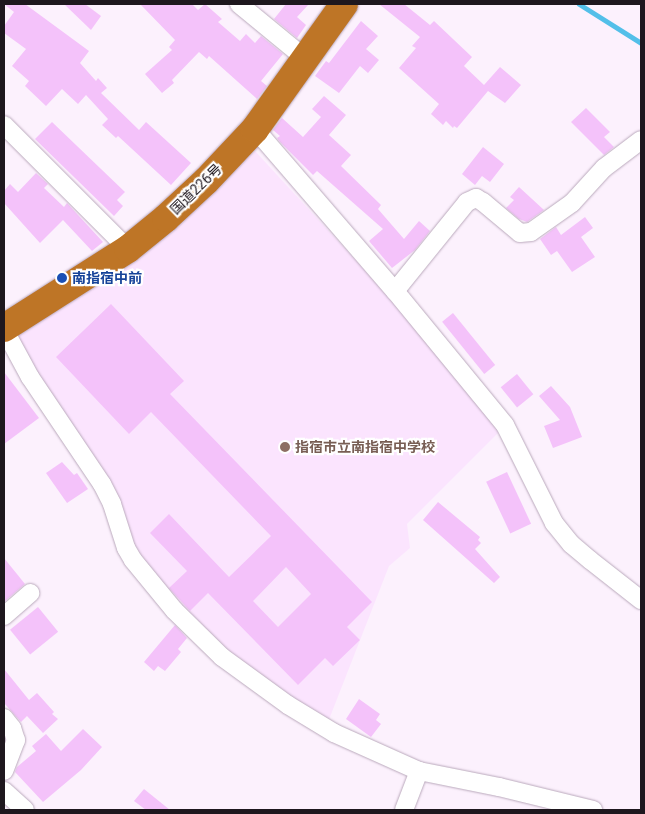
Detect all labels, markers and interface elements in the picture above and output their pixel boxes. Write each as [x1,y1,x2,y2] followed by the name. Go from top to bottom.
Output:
[167,160,225,218] street label: 国道226号
[72,270,142,286] place label: 南指宿中前
[56,272,68,284] marker: 南指宿中前
[295,439,435,455] place label: 指宿市立南指宿中学校
[279,441,291,453] marker: 指宿市立南指宿中学校

